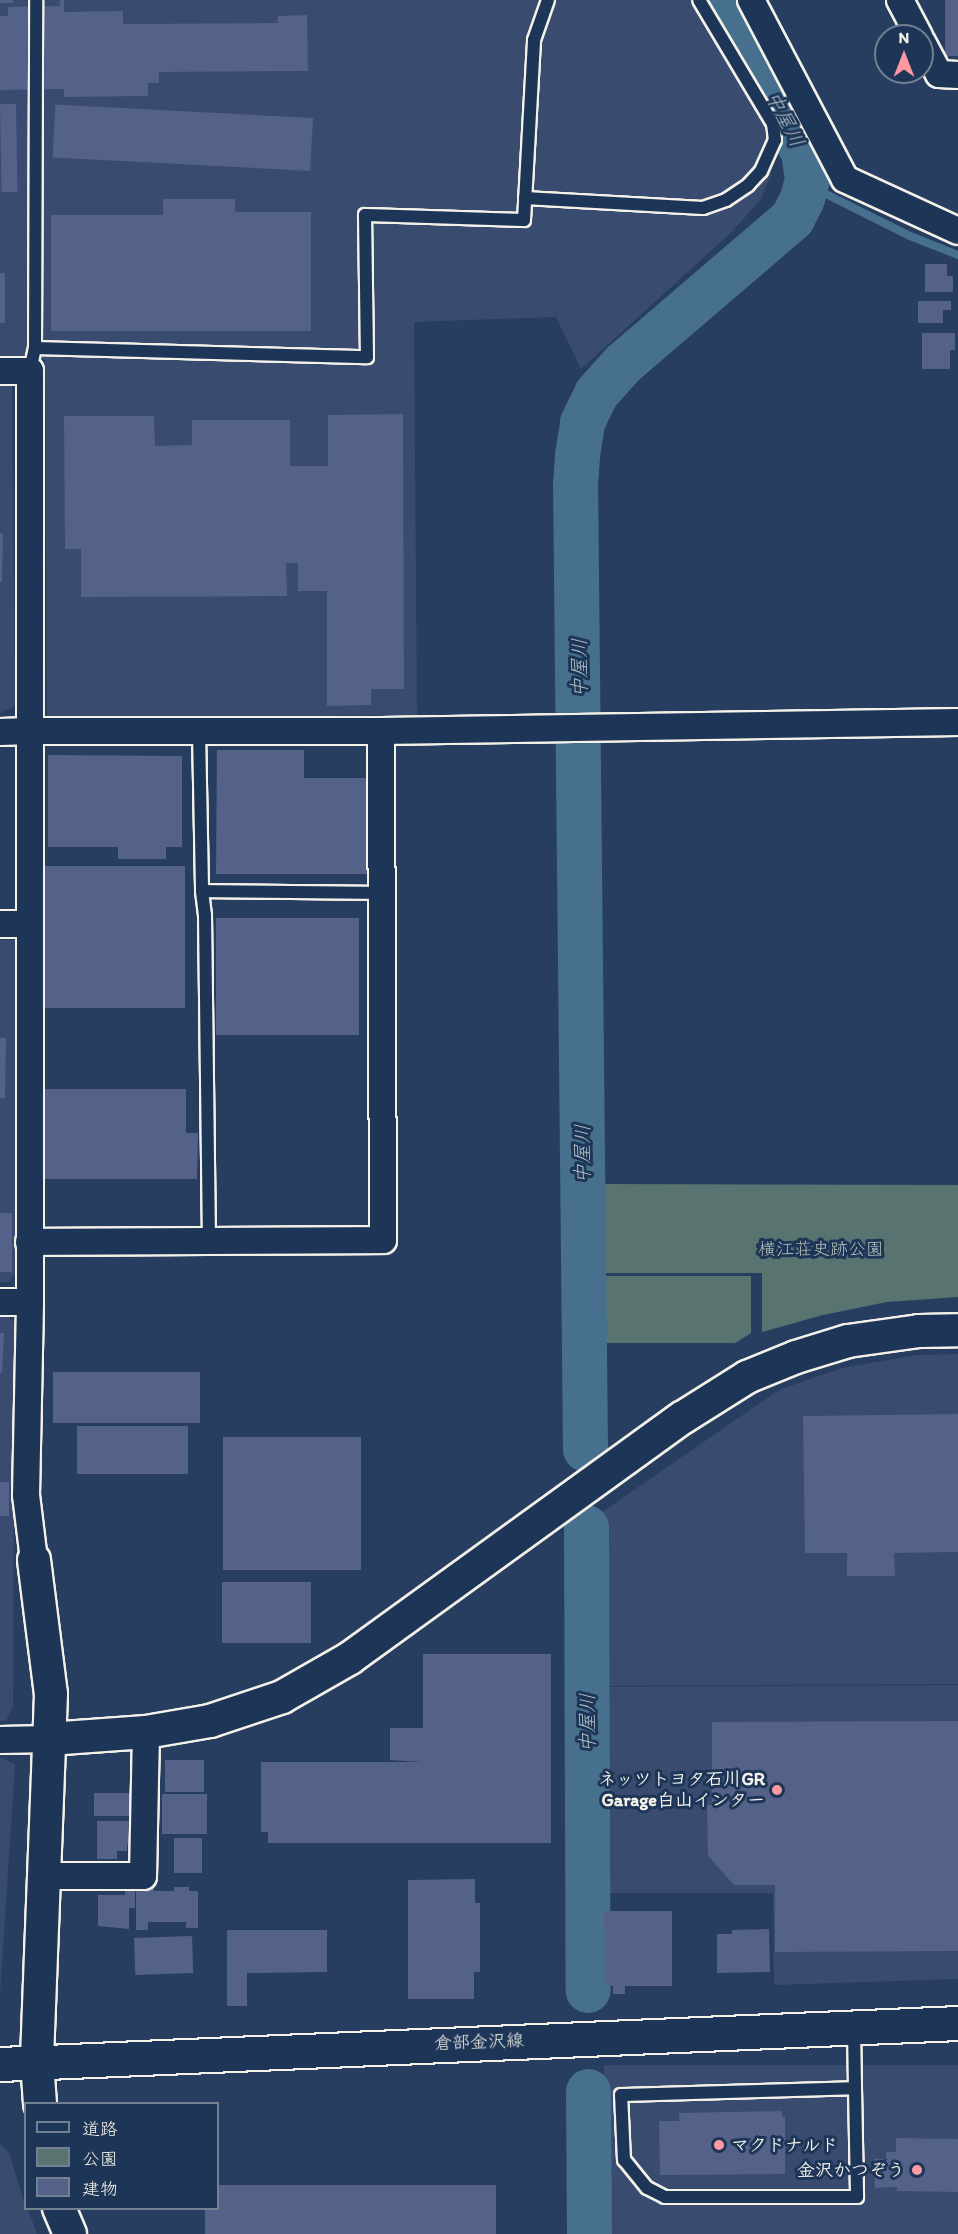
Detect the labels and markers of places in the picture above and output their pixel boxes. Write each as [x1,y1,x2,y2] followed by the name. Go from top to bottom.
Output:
[597,1769,765,1812] place label: ネッツトヨタ石川GR Garage白山インター
[770,1783,784,1797] marker: ネッツトヨタ石川GR Garage白山インター
[731,2134,839,2156] place label: マクドナルド
[712,2138,726,2152] marker: マクドナルド
[797,2159,905,2181] place label: 金沢かつぞう
[910,2163,924,2177] marker: 金沢かつぞう

